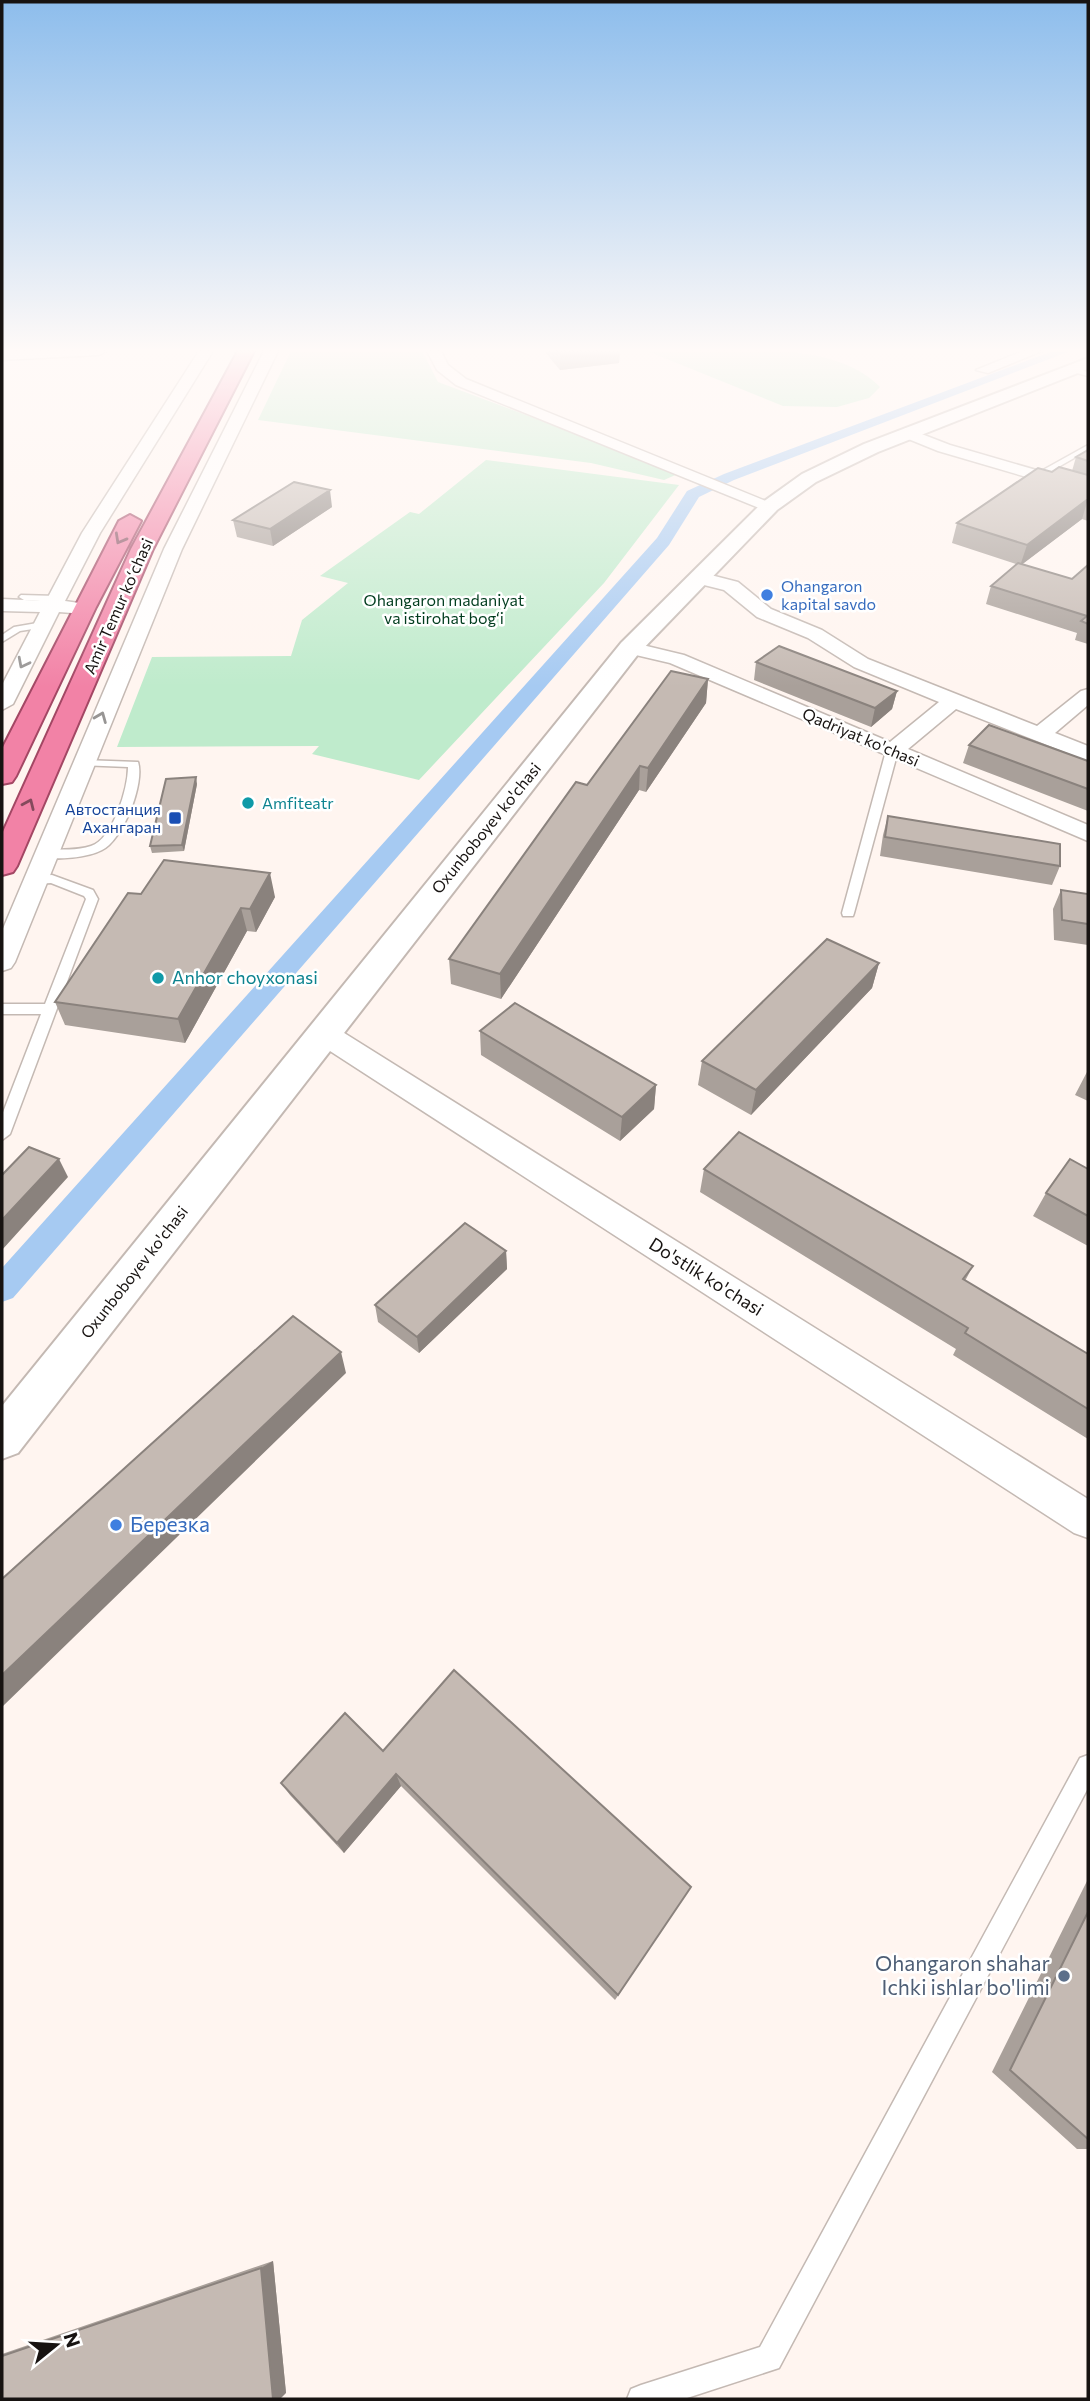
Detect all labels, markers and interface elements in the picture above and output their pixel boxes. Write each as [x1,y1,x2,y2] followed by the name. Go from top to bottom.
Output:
[115,532,128,544] one-way arrow
[79,535,156,677] street label: Amir Temur koʻchasi
[781,576,876,613] place label: Ohangaron kapital savdo
[759,587,775,603] marker: Ohangaron kapital savdo
[364,590,525,627] park label: Ohangaron madaniyat va istirohat bogʻi
[18,656,32,668] one-way arrow
[800,703,923,770] street label: Qadriyat ko'chasi
[93,712,107,724] one-way arrow
[427,758,544,897] street label: Oxunboboyev ko'chasi
[262,793,334,812] place label: Amfiteatr
[240,795,256,811] marker: Amfiteatr
[21,799,35,811] one-way arrow
[65,799,161,836] place label: Автостанция Ахангаран
[167,810,183,826] marker: Автостанция Ахангаран
[172,966,318,988] place label: Anhor choyxonasi
[150,970,166,986] marker: Anhor choyxonasi
[76,1202,191,1342] street label: Oxunboboyev ko'chasi
[645,1232,768,1320] street label: Do'stlik ko'chasi
[130,1511,210,1536] place label: Березка
[108,1517,124,1533] marker: Березка
[875,1950,1050,1999] place label: Ohangaron shahar Ichki ishlar bo'limi
[1056,1968,1072,1984] marker: Ohangaron shahar Ichki ishlar bo'limi
[21,2310,91,2380] north arrow
[60,2329,86,2350] text: N

